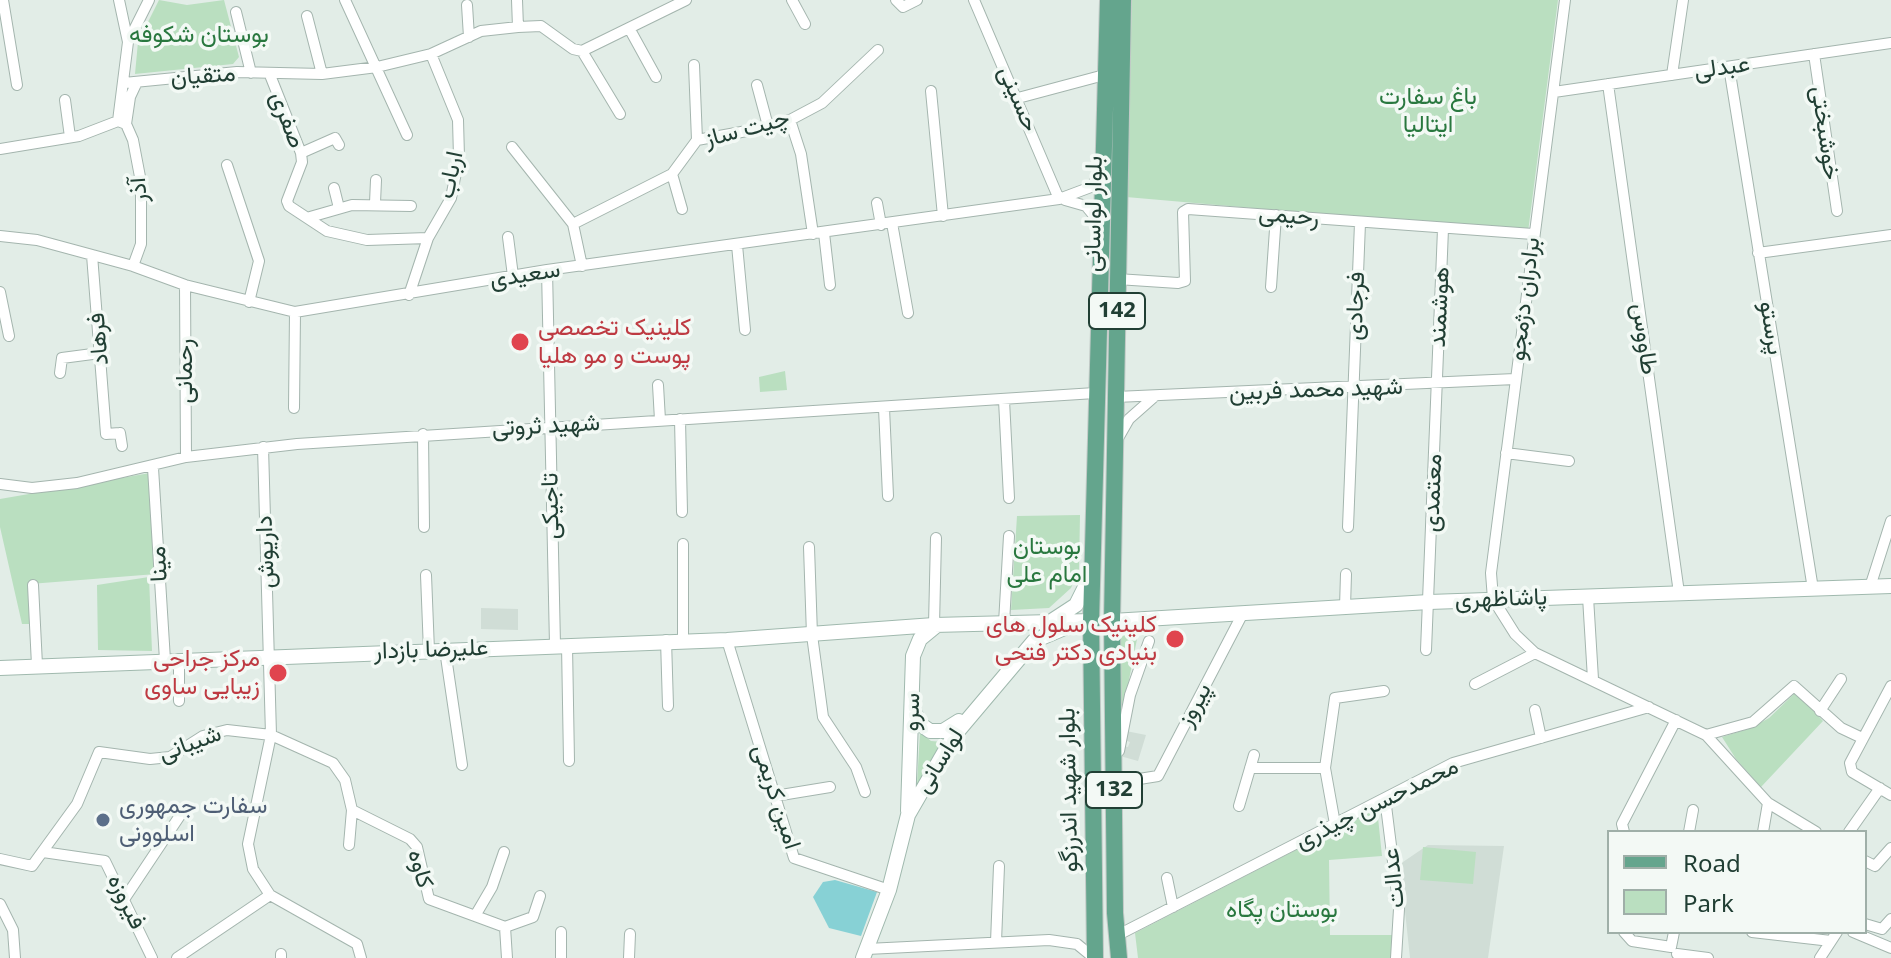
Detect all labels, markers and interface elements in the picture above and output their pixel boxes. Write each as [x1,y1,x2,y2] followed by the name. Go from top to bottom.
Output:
[129,21,269,49] park label: بوستان شکوفه
[1692,50,1752,86] street label: عبدلی
[169,59,237,93] street label: متقیان
[991,62,1045,136] street label: حسینی
[1379,83,1477,139] park label: باغ سفارت ایتالیا
[1804,84,1846,182] street label: خوشبختی
[263,88,311,152] street label: صفری
[701,104,793,154] street label: چیت ساز
[432,149,470,201] street label: ارباب
[1079,156,1109,272] street label: بلوار لواسانی
[124,176,154,204] street label: آذر
[1257,199,1321,233] street label: رحیمی
[1503,236,1547,362] street label: برادران دژمجو
[488,255,562,295] street label: سعیدی
[1424,266,1456,348] street label: هوشمند
[1340,271,1372,341] street label: فرجادی
[1089,293,1145,329] road number: 142
[1753,299,1789,357] street label: پرستو
[1625,302,1663,376] street label: طاووس
[82,311,116,367] street label: فرهاد
[538,314,691,370] place label: کلینیک تخصصی پوست و مو هلیا
[509,331,531,353] marker: کلینیک تخصصی پوست و مو هلیا
[171,339,199,403] street label: رحمانی
[1229,373,1403,407] street label: شهید محمد فربین
[491,409,601,443] street label: شهید ثروتی
[1417,453,1449,533] street label: معتمدی
[536,472,566,540] street label: تاجیکی
[250,515,282,589] street label: داریوش
[1007,533,1087,589] park label: بوستان امام علی
[144,545,174,583] street label: مینا
[1454,583,1548,615] street label: پاشاظهری
[986,611,1157,667] place label: کلینیک سلول های بنیادی دکتر فتحی
[1164,628,1186,650] marker: کلینیک سلول های بنیادی دکتر فتحی
[373,634,489,666] street label: علیرضا بازدار
[144,645,260,701] place label: مرکز جراحی زیبایی ساوی
[267,662,289,684] marker: مرکز جراحی زیبایی ساوی
[1172,678,1218,732] street label: پیروز
[897,692,927,732] street label: سرو
[1053,708,1085,872] street label: بلوار شهید اندرزگو
[155,719,225,769] street label: شیبانی
[909,723,971,799] street label: لواسانی
[746,741,806,853] street label: امین کریمی
[1291,752,1463,856] street label: محمدحسن چیذری
[1086,772,1142,808] road number: 132
[119,792,267,848] place label: سفارت جمهوری اسلوونی
[94,811,112,829] marker: سفارت جمهوری اسلوونی
[1607,830,1867,934] legend
[401,846,439,892] street label: کاوه
[1683,846,1741,879] text: Road
[1377,847,1411,909] street label: عدالت
[100,870,152,934] street label: فیروزه
[1683,886,1734,919] text: Park
[1226,896,1338,924] park label: بوستان پگاه

